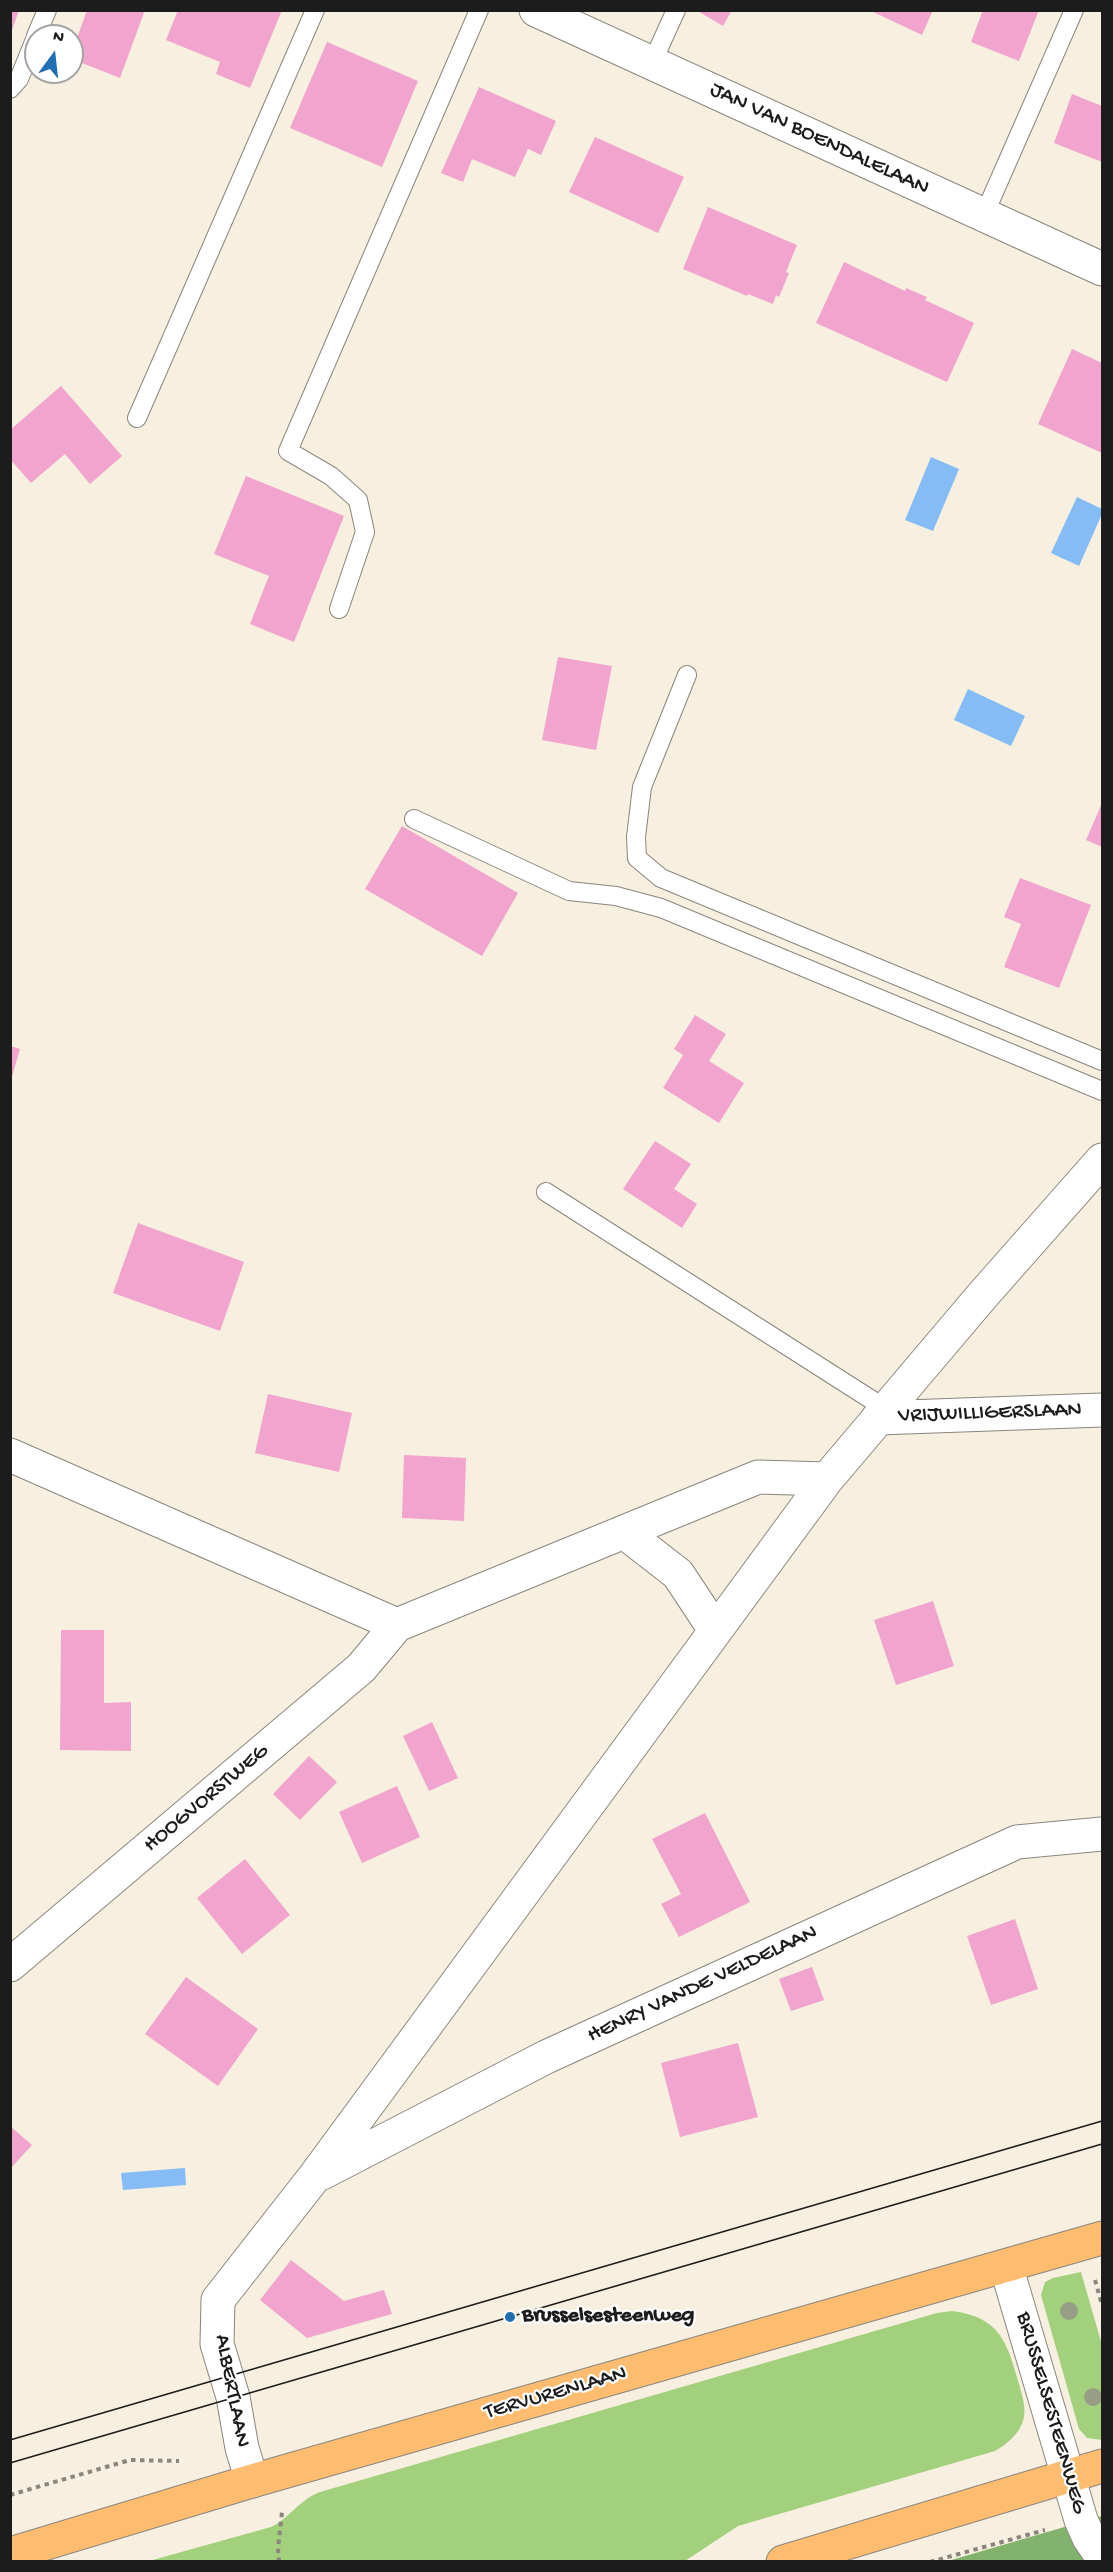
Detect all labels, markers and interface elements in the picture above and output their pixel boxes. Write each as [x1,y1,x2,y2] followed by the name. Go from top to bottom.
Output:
[24,24,84,84] north arrow
[51,28,66,49] text: N
[705,78,933,202] street label: JAN VAN BOENDALELAAN
[898,1398,1082,1430] street label: VRIJWILLIGERSLAAN
[139,1739,275,1859] street label: HOOGVORSTWEG
[584,1920,822,2050] street label: HENRY VANDE VELDELAAN
[522,2304,694,2330] place label: Brusselsesteenweg
[1009,2309,1091,2517] street label: BRUSSELSESTEENWEG
[503,2310,517,2324] marker: Brusselsesteenweg
[207,2332,255,2450] street label: ALBERTLAAN
[482,2361,630,2427] street label: TERVURENLAAN

